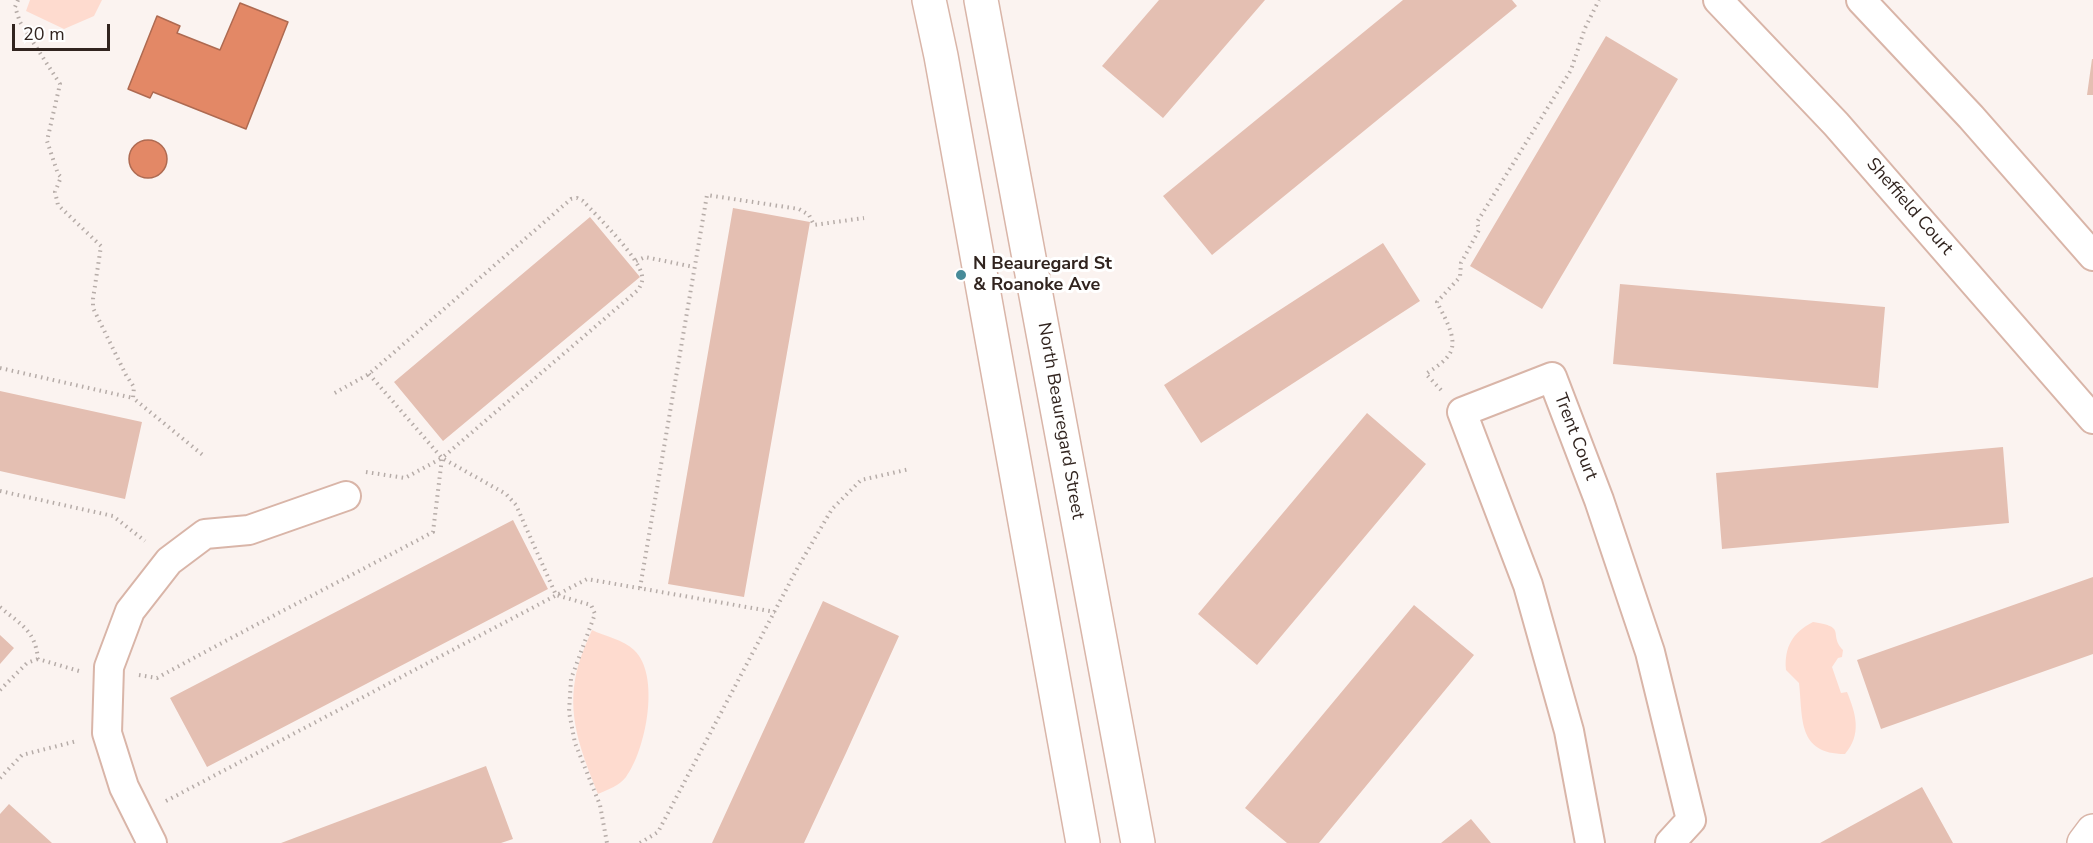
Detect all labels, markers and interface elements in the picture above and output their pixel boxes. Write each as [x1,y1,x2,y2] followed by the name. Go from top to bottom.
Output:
[15,12,112,50] scale bar
[23,22,65,46] text: 20 m
[1861,154,1957,260] street label: Sheffield Court
[973,254,1112,296] place label: N Beauregard St & Roanoke Ave
[954,268,968,282] marker: N Beauregard St & Roanoke Ave
[1032,321,1088,521] street label: North Beauregard Street
[1549,391,1601,483] street label: Trent Court

